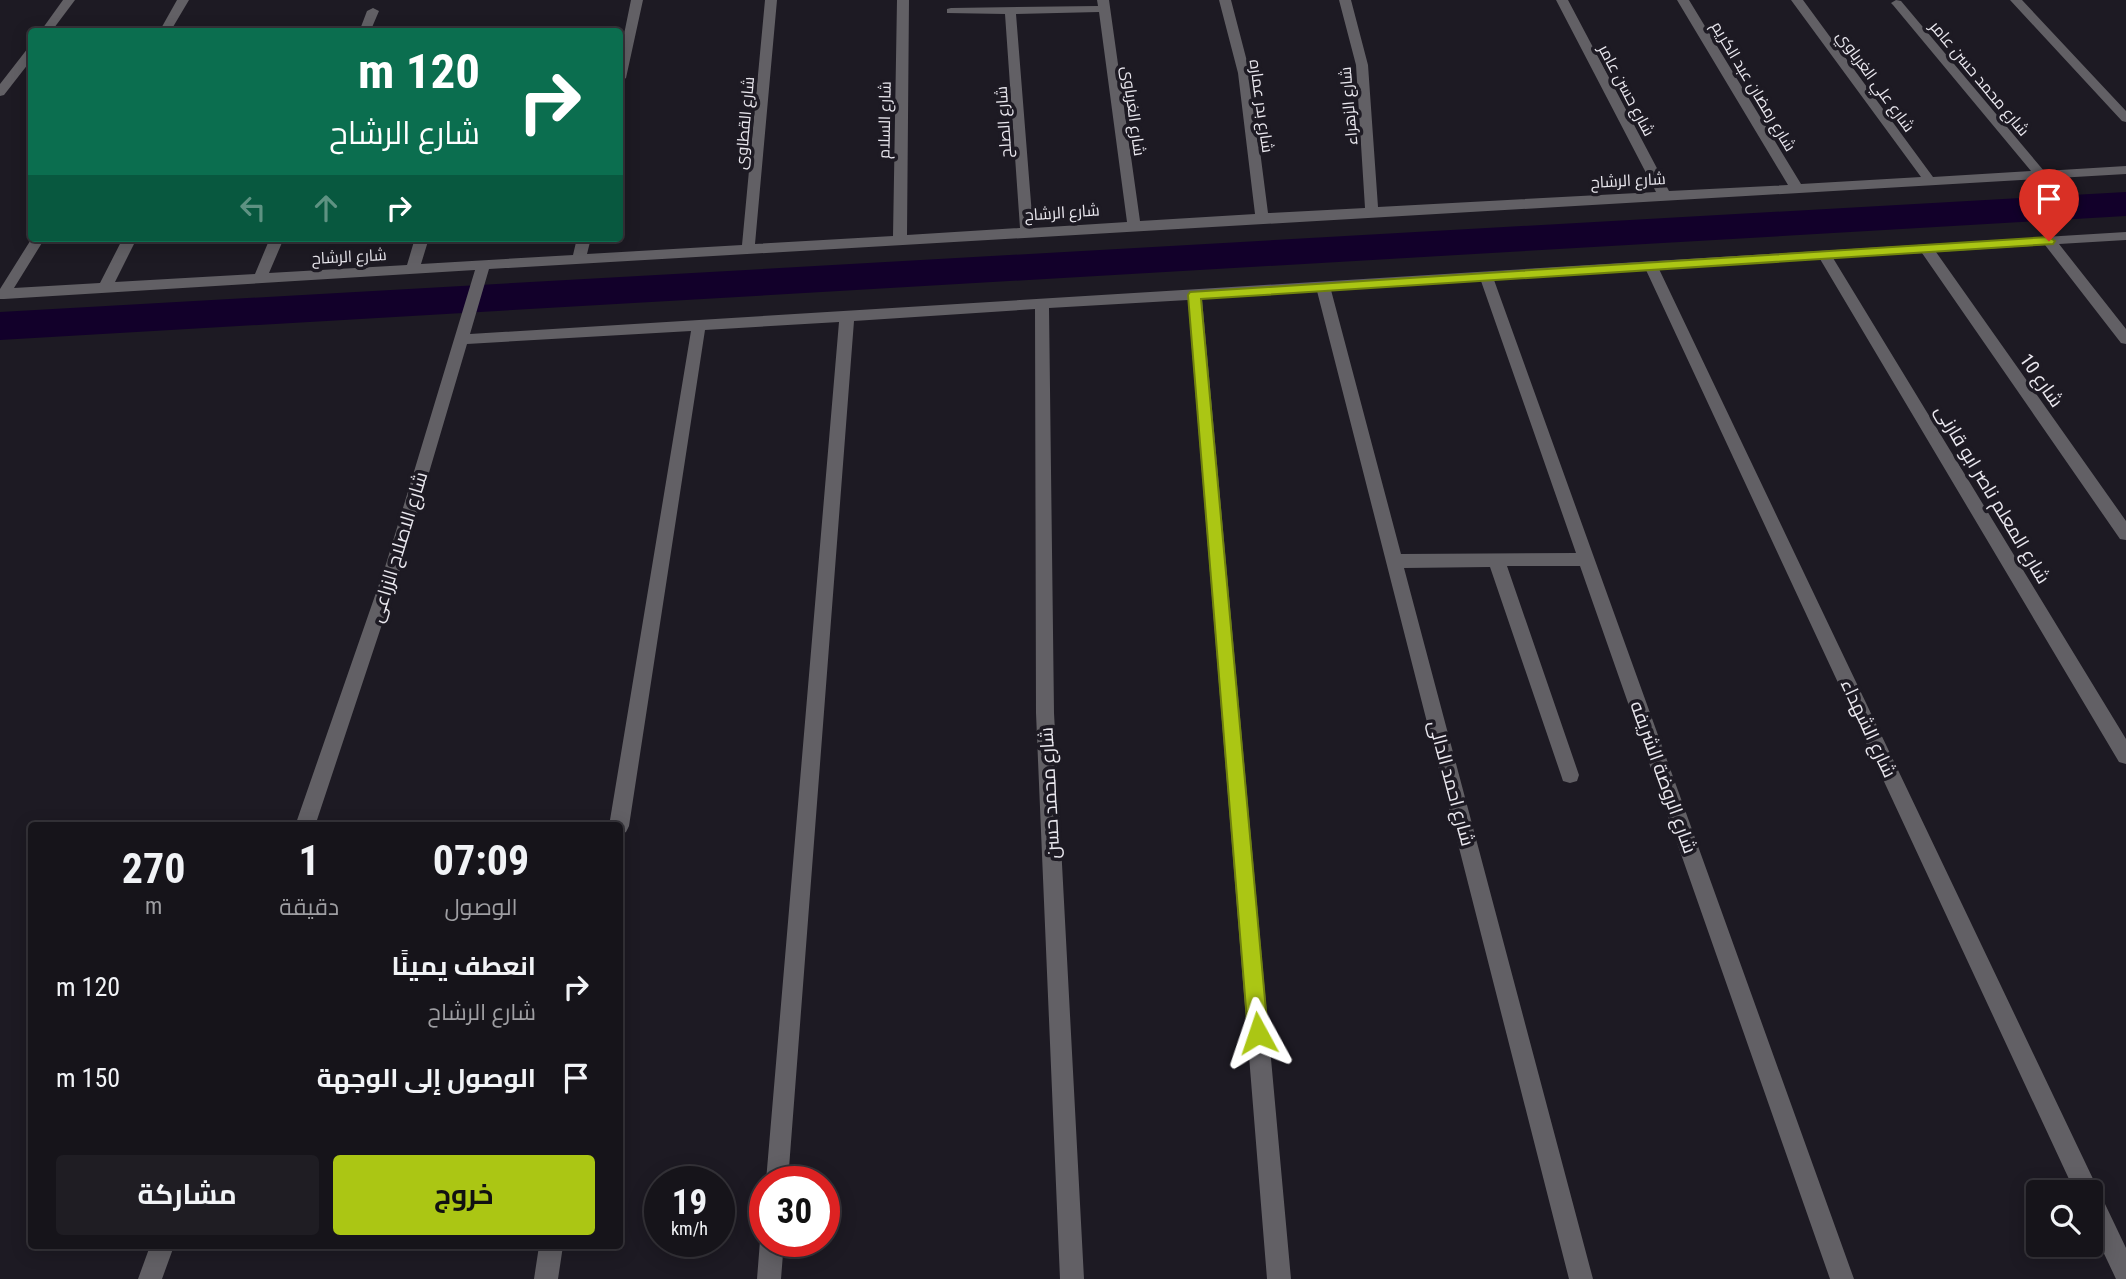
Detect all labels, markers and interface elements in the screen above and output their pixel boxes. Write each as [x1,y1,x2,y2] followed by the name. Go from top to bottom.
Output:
[1924,16,2033,141] street label: شارع محمد حسن عامر
[1706,18,1800,156] street label: شارع رمضان عبد الكريم
[1829,27,1919,138] street label: شارع علي الغرباوي
[1592,40,1659,140] street label: شارع حسن عامر
[358,43,480,100] text: 120 m
[504,56,595,147] icon: right
[1244,58,1277,154] street label: شارع بدر عماره
[1116,65,1149,157] street label: شارع الغرباوى
[1336,66,1363,146] street label: شارع الزهراء
[731,76,760,171] street label: شارع القطاوى
[874,81,897,159] street label: شارع السلام
[992,85,1017,159] street label: شارع الصلح
[329,114,480,152] text: شارع الرشاح
[1590,169,1666,194] street label: شارع الرشاح
[2019,169,2079,241] pin
[2030,180,2068,218] icon: arrive
[234,189,272,227] icon: left
[307,189,345,227] icon: ahead
[380,189,418,227] icon: right
[1024,200,1100,227] street label: شارع الرشاح
[311,245,387,270] street label: شارع الرشاح
[2013,349,2068,413] street label: شارع 10
[1928,401,2055,589] street label: شارع المعلم ناصر ابو قارنى
[365,469,434,626] street label: شارع الاصلاح الزراعى
[1834,675,1901,782] street label: شارع الشهداء
[1623,698,1702,857] street label: شارع الروضة الشريفه
[1422,718,1479,849] street label: شارع احمد الدالى
[1035,726,1066,859] street label: شارع محمد حسن
[299,836,320,885] text: 1
[433,836,529,885] text: 07:09
[122,844,185,893] text: 270
[145,893,162,920] text: m
[279,894,339,921] text: دقيقة
[444,894,518,921] text: الوصول
[391,951,536,981] text: انعطف يمينًا
[557,968,595,1006] icon: right
[56,972,120,1002] text: 120 m
[1221,996,1295,1070] position arrow
[428,999,536,1026] text: شارع الرشاح
[557,1059,595,1097] icon: arrive
[56,1063,120,1093] text: 150 m
[317,1063,536,1093] text: الوصول إلى الوجهة
[56,1155,319,1235] button: مشاركة
[333,1155,595,1235] button: خروج
[749,1166,840,1257] speed limit sign: 30
[2026,1180,2103,1257] map controls
[2026,1180,2103,1257] button: search
[672,1182,707,1223] text: 19
[671,1218,708,1239] text: km/h

